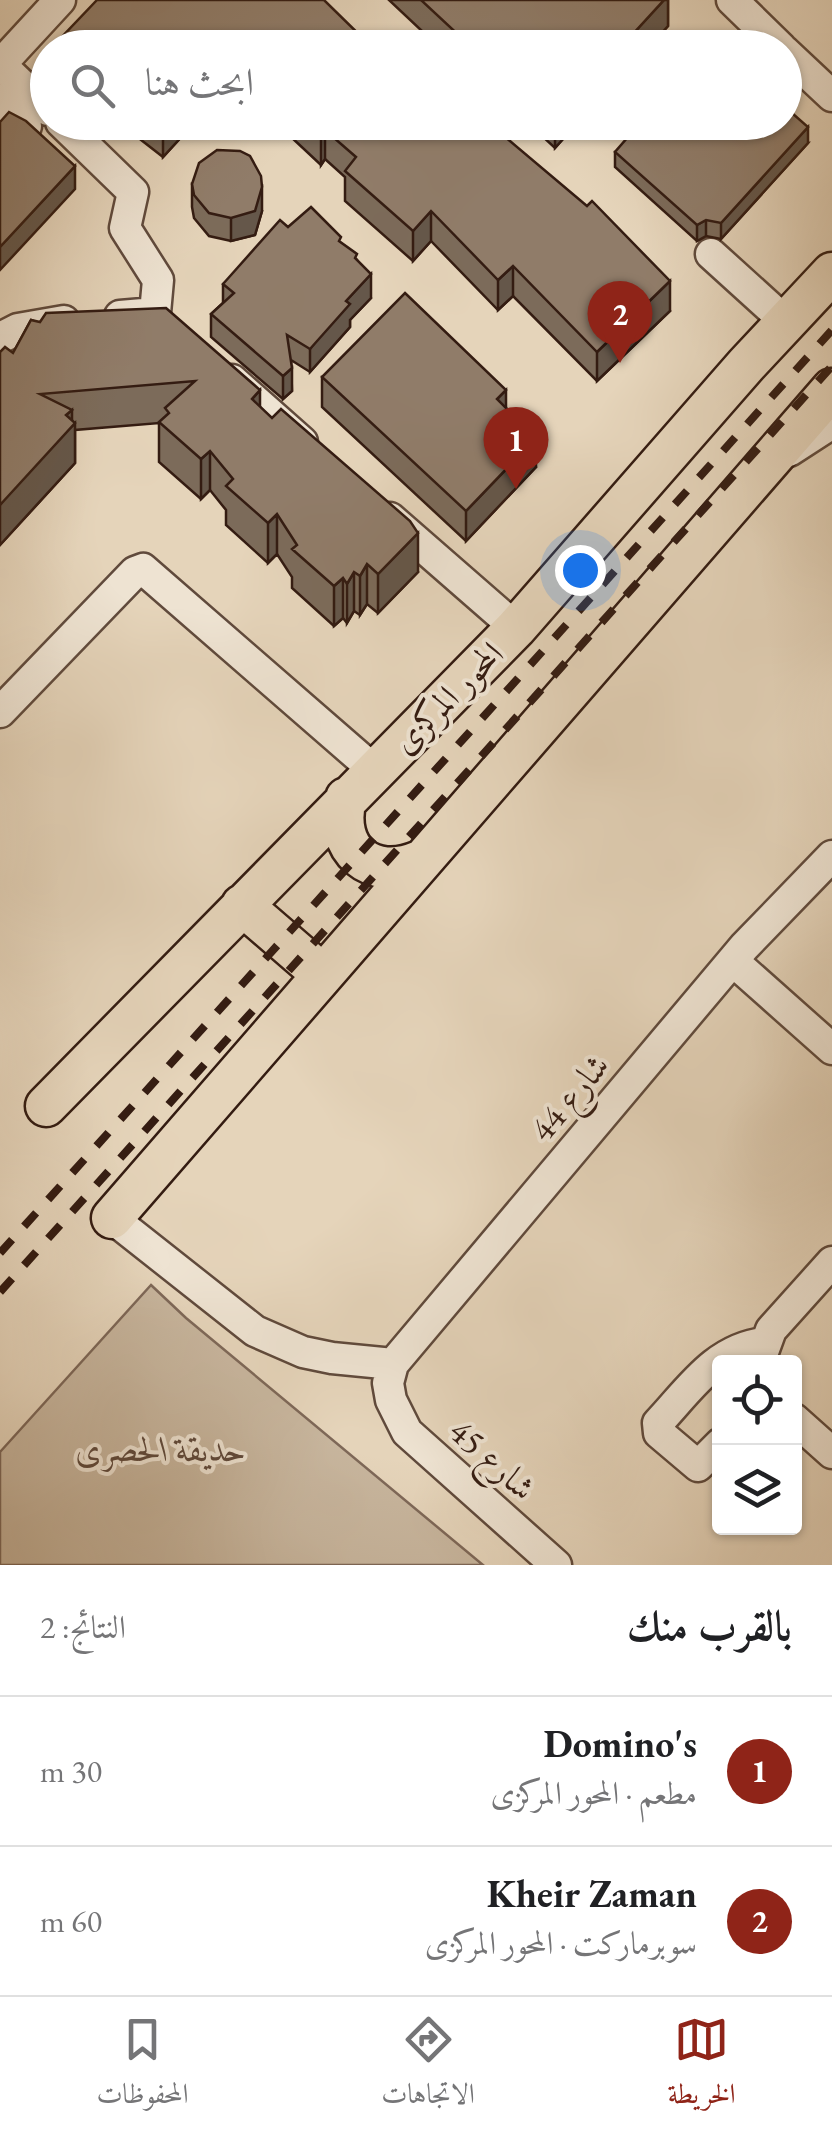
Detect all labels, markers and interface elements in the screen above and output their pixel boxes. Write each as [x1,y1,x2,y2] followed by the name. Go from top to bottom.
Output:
[30,30,802,140] search box
[145,57,254,106] text: ابحث هنا
[65,58,120,113] icon: search
[588,280,652,363] pin: 2
[484,406,548,489] pin: 1
[555,545,606,596] your location
[381,631,513,763] street label: المحور المركزى
[519,1044,624,1155] street label: شارع 44
[712,1355,802,1535] map controls
[712,1355,802,1445] button: locate
[436,1408,546,1515] street label: شارع 45
[75,1426,247,1472] park label: حديقة الحصرى
[712,1445,802,1535] button: layers
[627,1598,792,1653] text: بالقرب منك
[40,1606,126,1648] text: النتائج: 2
[544,1719,697,1768] text: Domino's
[40,1750,102,1792] text: 30 m
[751,1750,768,1792] text: 1
[491,1772,697,1814] text: مطعم · المحور المركزى
[487,1869,697,1918] text: Kheir Zaman
[40,1900,102,1942] text: 60 m
[751,1900,768,1942] text: 2
[425,1922,697,1964] text: سوبرماركت · المحور المركزى
[96,2012,189,2121] tab: المحفوظات
[381,2012,475,2121] tab: الاتجاهات
[668,2012,736,2121] tab: الخريطة

